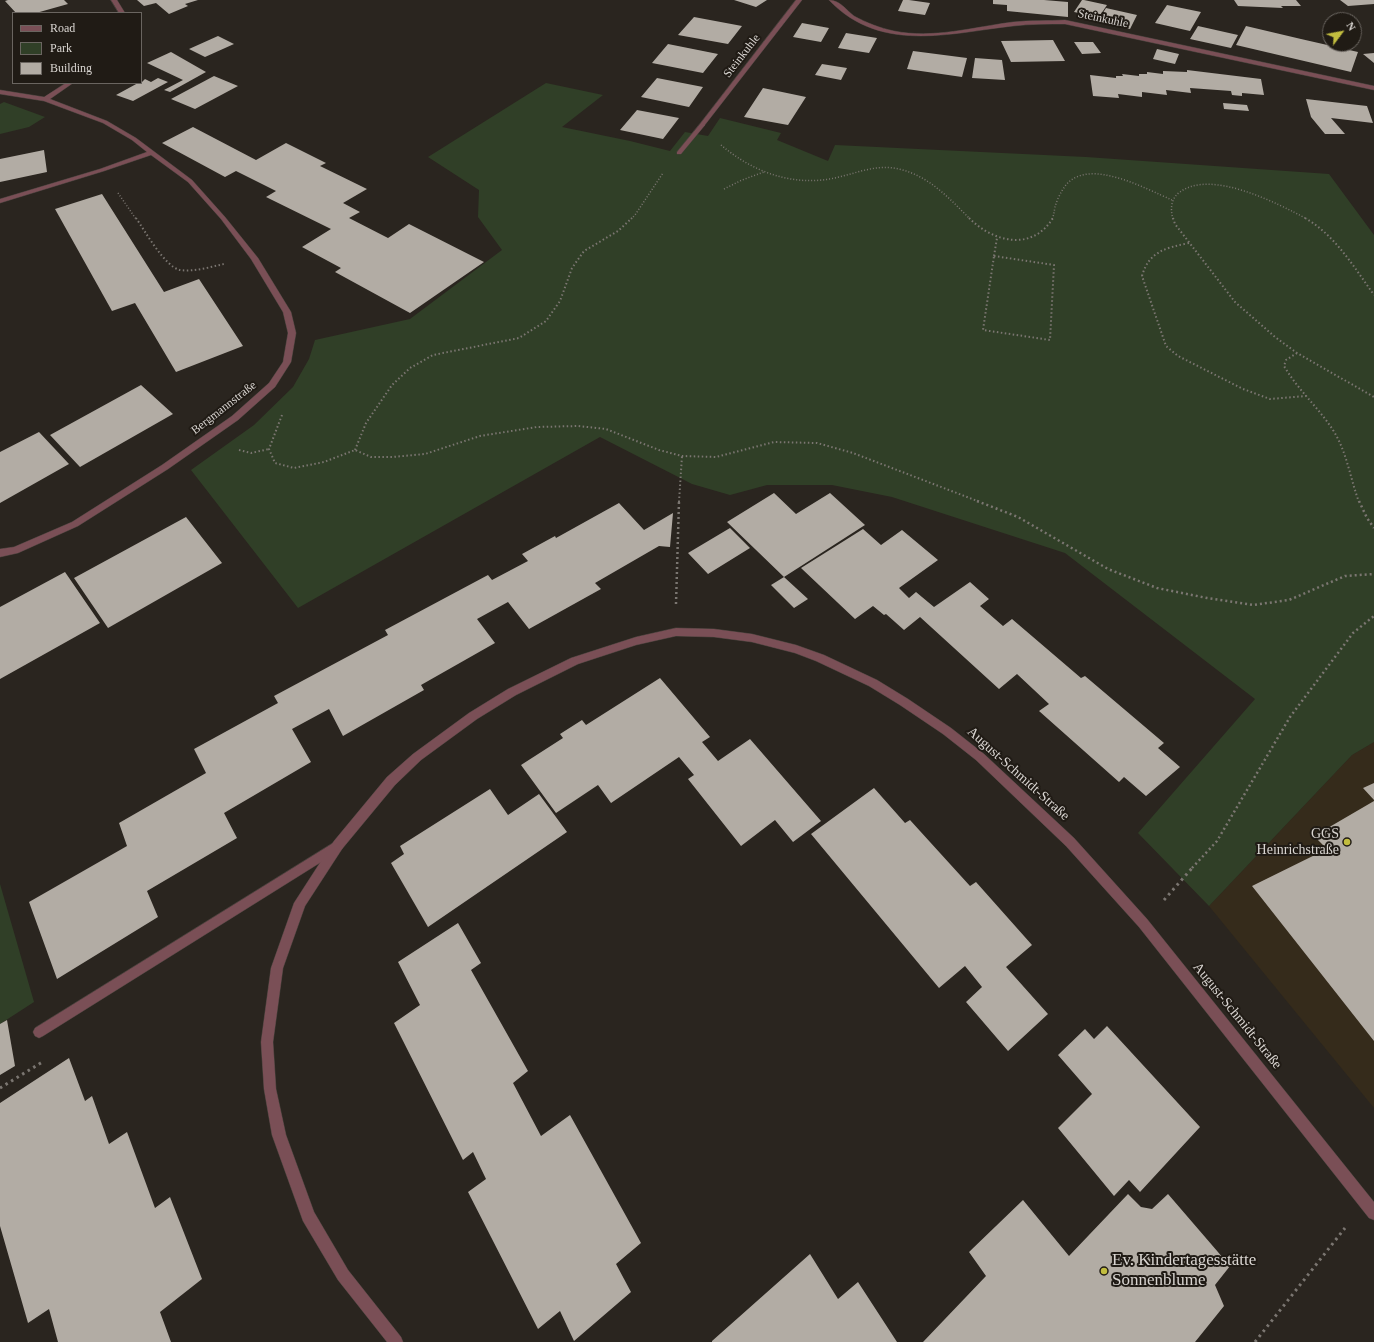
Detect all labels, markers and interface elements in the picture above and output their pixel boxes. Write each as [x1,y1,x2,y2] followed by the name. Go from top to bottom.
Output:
[1076,7,1130,31] street label: Steinkuhle
[12,12,142,84] legend
[1322,12,1362,52] north arrow
[1344,20,1359,33] text: N
[50,21,75,35] text: Road
[721,31,763,81] street label: Steinkuhle
[50,41,72,55] text: Park
[50,61,92,75] text: Building
[189,378,259,438] street label: Bergmannstraße
[963,724,1073,824] street label: August-Schmidt-Straße
[1257,826,1339,858] place label: GGS Heinrichstraße
[1342,837,1352,847] marker: GGS Heinrichstraße
[1189,959,1285,1073] street label: August-Schmidt-Straße
[1112,1251,1256,1291] place label: Ev. Kindertagesstätte Sonnenblume
[1099,1266,1109,1276] marker: Ev. Kindertagesstätte Sonnenblume

